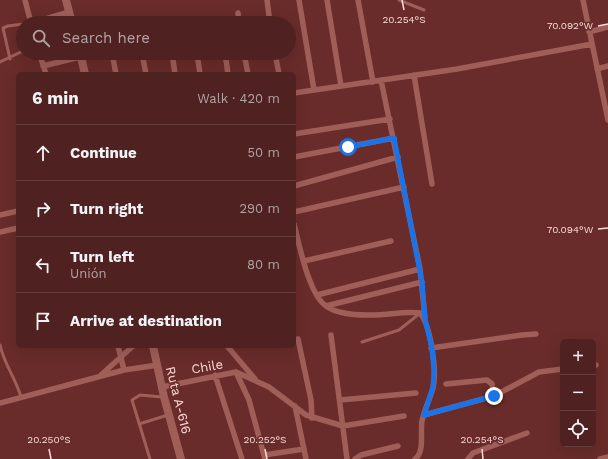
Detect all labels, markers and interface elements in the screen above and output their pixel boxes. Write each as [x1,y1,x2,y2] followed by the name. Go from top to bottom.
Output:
[382,14,426,25] text: 20.254°S
[16,16,296,60] search box
[547,20,594,31] text: 70.092°W
[30,27,52,49] icon: search
[62,29,150,47] text: Search here
[32,88,79,108] text: 6 min
[197,91,280,106] text: Walk · 420 m
[339,138,357,156] route start
[32,142,54,164] icon: ahead
[70,144,137,162] text: Continue
[248,145,280,160] text: 50 m
[32,198,54,220] icon: right
[70,200,143,218] text: Turn right
[239,201,280,216] text: 290 m
[547,224,594,235] text: 70.094°W
[70,248,134,266] text: Turn left
[32,254,54,276] icon: left
[247,257,280,272] text: 80 m
[70,266,107,281] text: Unión
[32,310,54,332] icon: arrive
[70,312,222,330] text: Arrive at destination
[560,339,596,447] map controls
[560,339,596,375] button: +
[190,356,224,377] street label: Chile
[163,365,194,435] street label: Ruta A-616
[560,375,596,411] button: −
[485,387,503,405] route end
[560,411,596,447] button: locate
[27,434,71,445] text: 20.250°S
[244,434,286,445] text: 20.252°S
[460,434,504,445] text: 20.254°S

